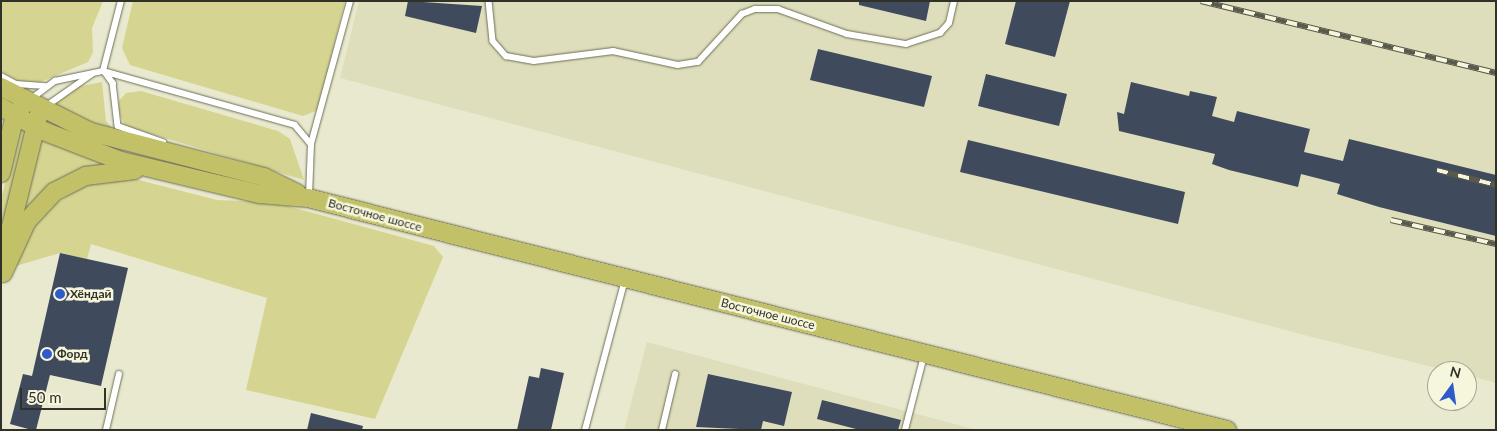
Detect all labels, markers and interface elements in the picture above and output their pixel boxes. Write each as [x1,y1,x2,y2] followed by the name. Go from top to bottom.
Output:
[327,196,423,234] street label: Восточное шоссе
[70,287,111,301] place label: Хёндай
[54,288,66,300] marker: Хёндай
[720,295,816,333] street label: Восточное шоссе
[57,347,88,361] place label: Форд
[41,348,53,360] marker: Форд
[1427,361,1477,411] north arrow
[1448,362,1463,381] text: N
[22,378,109,410] scale bar
[28,388,62,406] text: 50 m

